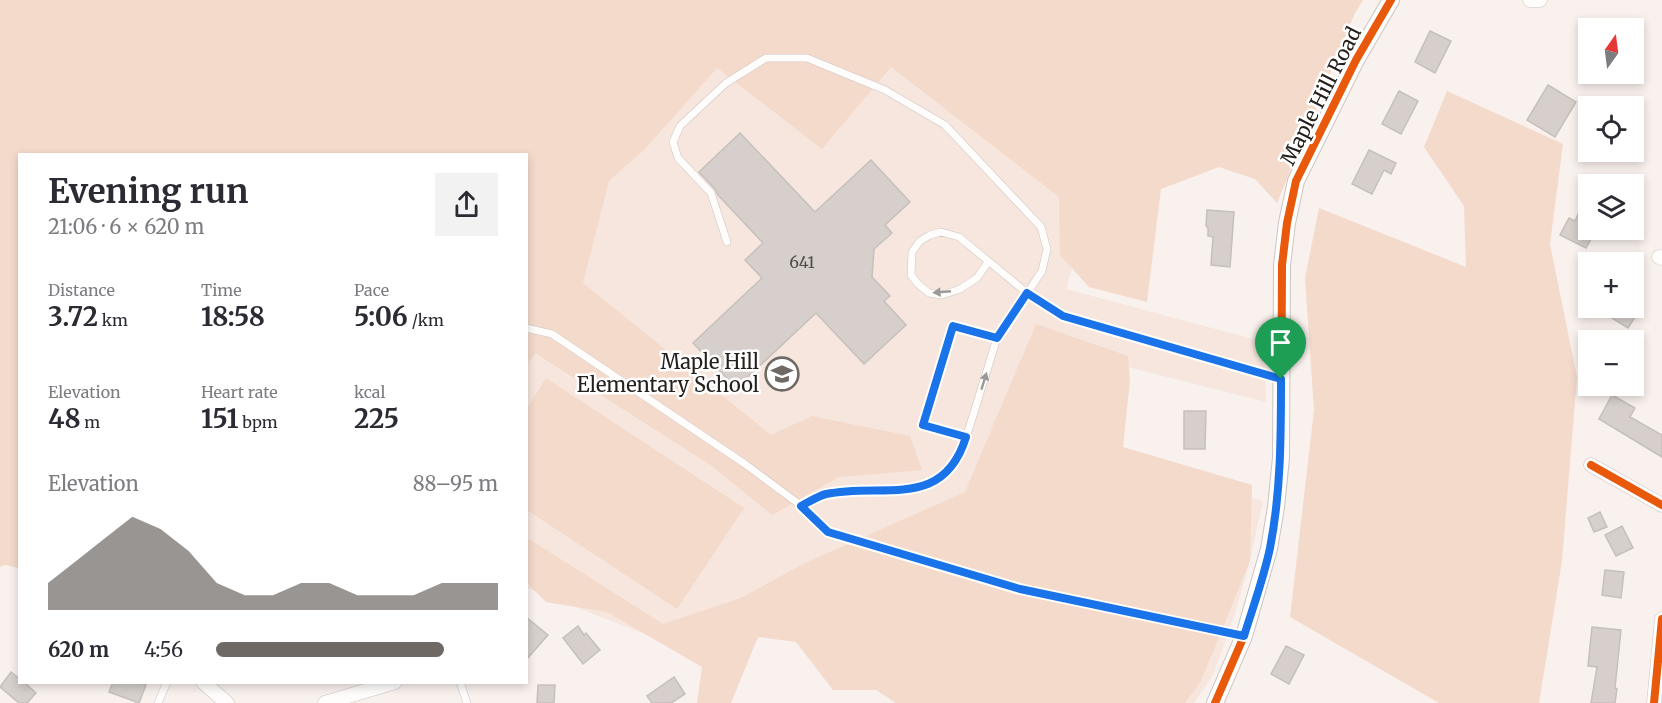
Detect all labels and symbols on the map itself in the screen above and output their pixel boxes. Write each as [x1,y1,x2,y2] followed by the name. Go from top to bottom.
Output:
[1578,18,1644,84] north arrow
[1275,22,1366,169] street label: Maple Hill Road
[789,252,815,272] house number: 641
[932,287,951,297] one-way arrow
[1255,317,1306,379] pin
[577,349,759,397] place label: Maple Hill Elementary School
[764,356,800,392] school or university icon: Maple Hill Elementary School
[980,372,989,390] one-way arrow

